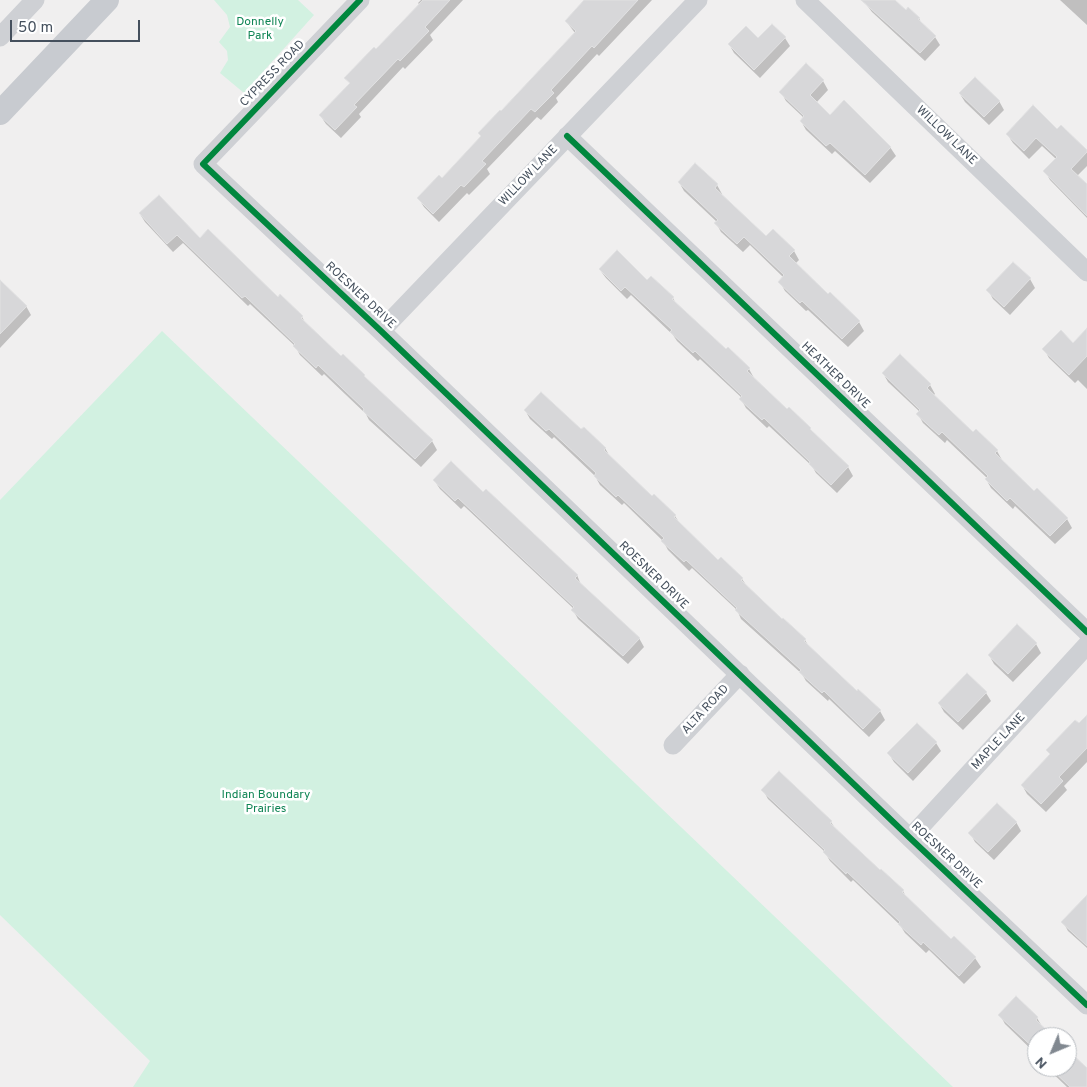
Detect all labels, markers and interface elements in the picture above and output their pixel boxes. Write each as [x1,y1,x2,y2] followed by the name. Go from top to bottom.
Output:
[12,10,142,42] scale bar
[236,16,284,44] park label: Donnelly Park
[18,19,53,38] text: 50 m
[238,38,308,110] street label: CYPRESS ROAD
[913,104,979,168] street label: WILLOW LANE
[497,143,561,209] street label: WILLOW LANE
[322,260,398,332] street label: ROESNER DRIVE
[798,340,872,412] street label: HEATHER DRIVE
[615,539,691,613] street label: ROESNER DRIVE
[679,682,733,738] street label: ALTA ROAD
[969,711,1029,773] street label: MAPLE LANE
[222,789,310,817] park label: Indian Boundary Prairies
[908,820,984,892] street label: ROESNER DRIVE
[1027,1027,1077,1077] north arrow
[1032,1053,1051,1072] text: N

